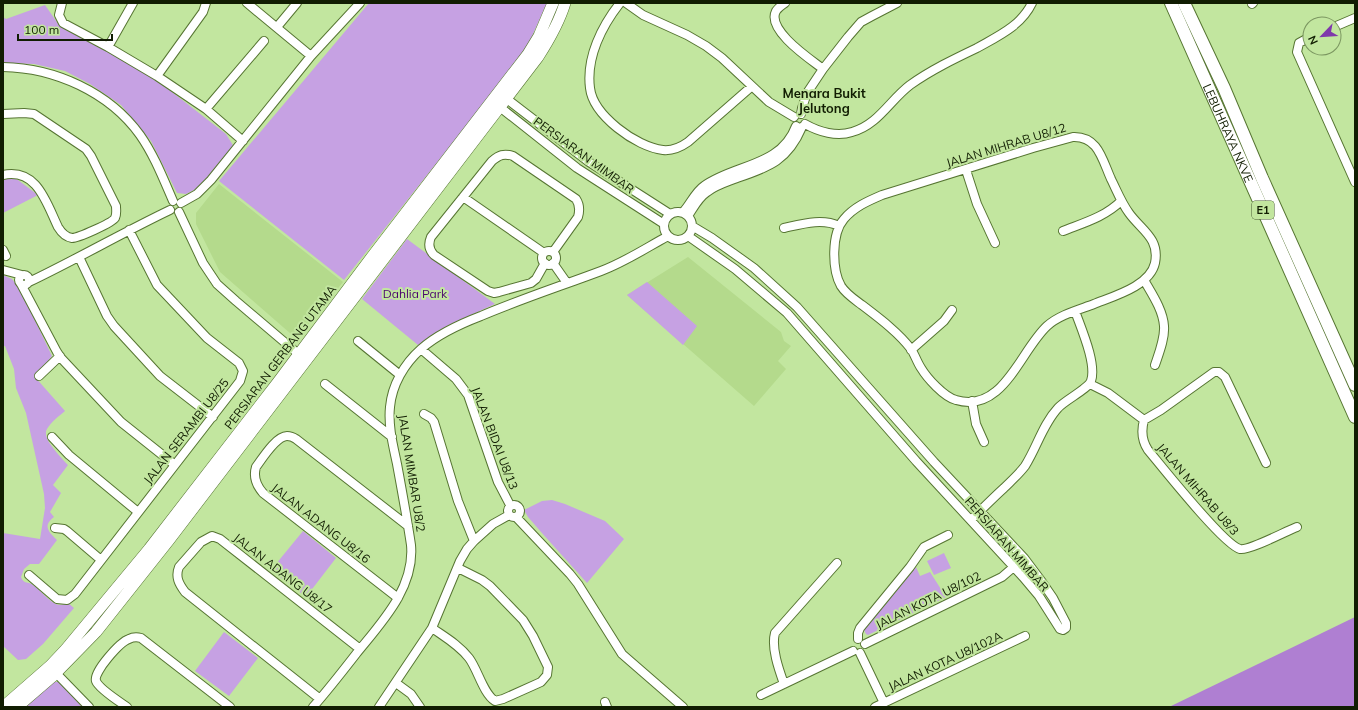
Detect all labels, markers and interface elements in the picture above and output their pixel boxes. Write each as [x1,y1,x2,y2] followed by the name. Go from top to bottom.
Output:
[18,16,112,42] scale bar
[1302,16,1342,56] north arrow
[24,22,59,37] text: 100 m
[1305,34,1321,47] text: N
[1200,81,1257,184] street label: LEBUHRAYA NKVE
[782,85,866,116] district label: Menara Bukit Jelutong
[531,113,637,197] street label: PERSIARAN MIMBAR
[944,120,1068,170] street label: JALAN MIHRAB U8/12
[1252,201,1274,219] road number: E1
[221,282,339,432] street label: PERSIARAN GERBANG UTAMA
[383,286,448,301] park label: Dahlia Park
[140,375,232,487] street label: JALAN SERAMBI U8/25
[468,384,522,492] street label: JALAN BIDAI U8/13
[395,413,429,533] street label: JALAN MIMBAR U8/2
[1154,440,1242,538] street label: JALAN MIHRAB U8/3
[269,480,373,566] street label: JALAN ADANG U8/16
[962,494,1052,594] street label: PERSIARAN MIMBAR
[231,530,335,616] street label: JALAN ADANG U8/17
[873,568,983,632] street label: JALAN KOTA U8/102
[886,628,1005,694] street label: JALAN KOTA U8/102A

